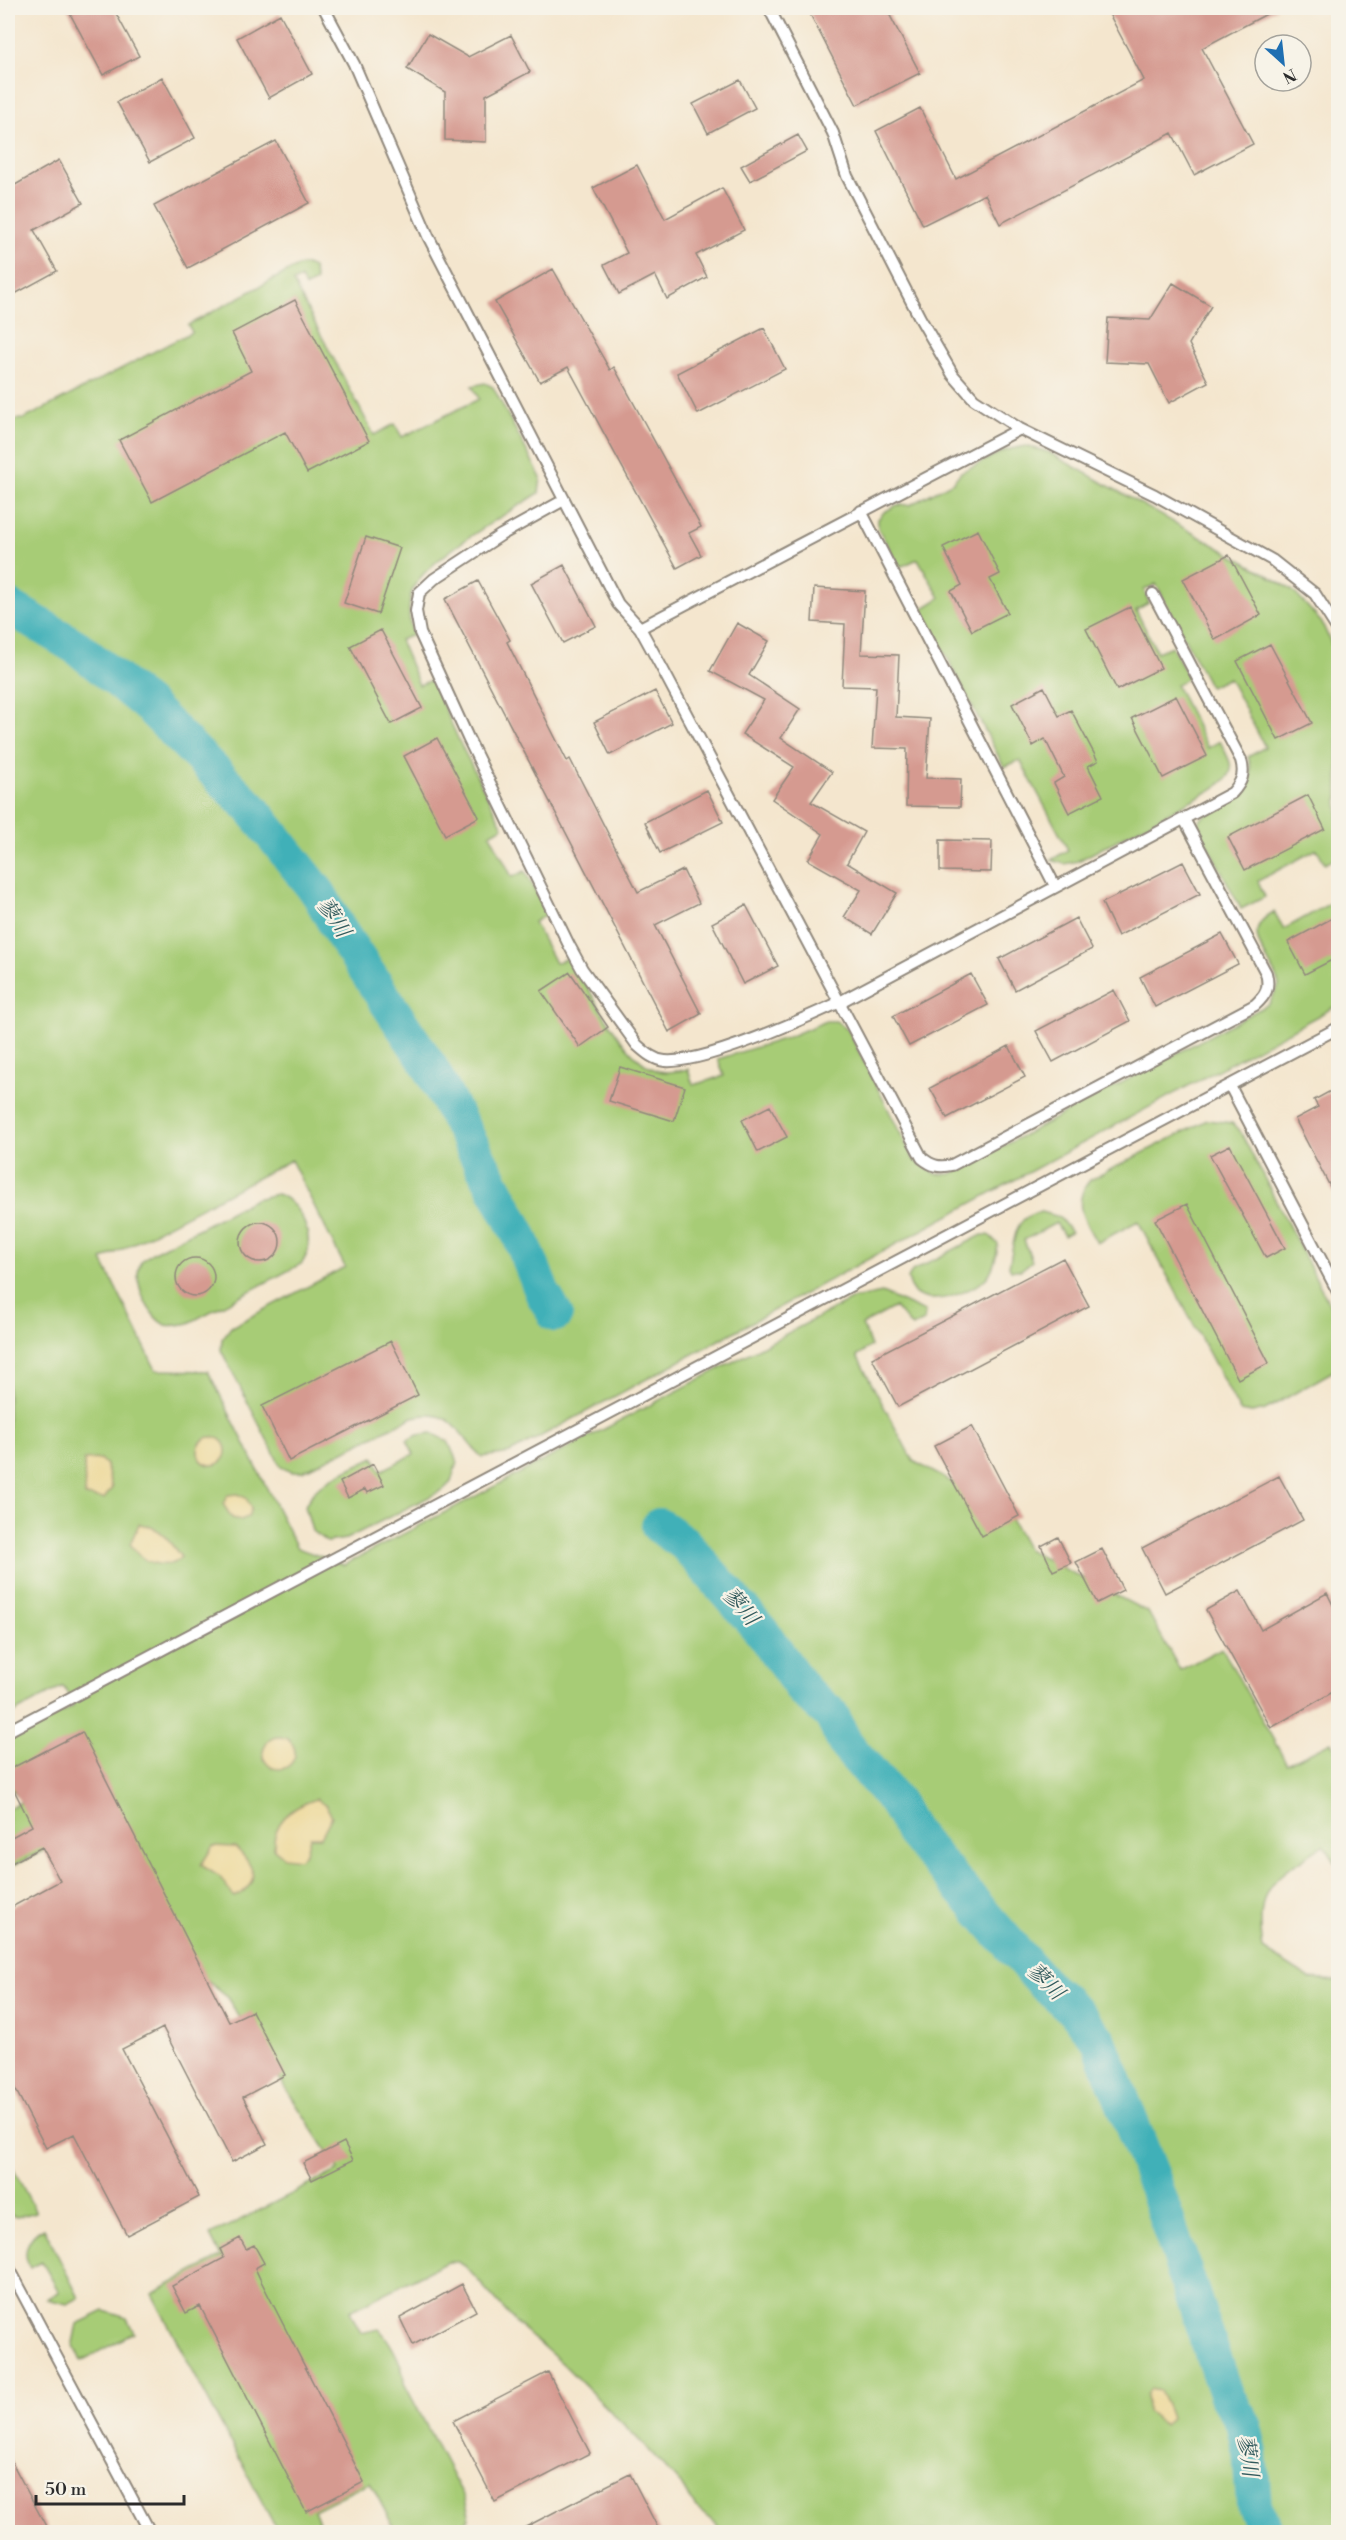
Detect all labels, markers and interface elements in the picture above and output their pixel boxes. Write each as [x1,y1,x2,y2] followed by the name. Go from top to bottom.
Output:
[1253,33,1313,93] north arrow
[1279,64,1300,87] text: N
[311,893,356,944] water label: 蓼川
[716,1583,765,1633] water label: 蓼川
[1021,1958,1070,2007] water label: 蓼川
[1231,2433,1263,2481] water label: 蓼川
[36,2468,184,2506] scale bar
[45,2478,87,2501] text: 50 m

